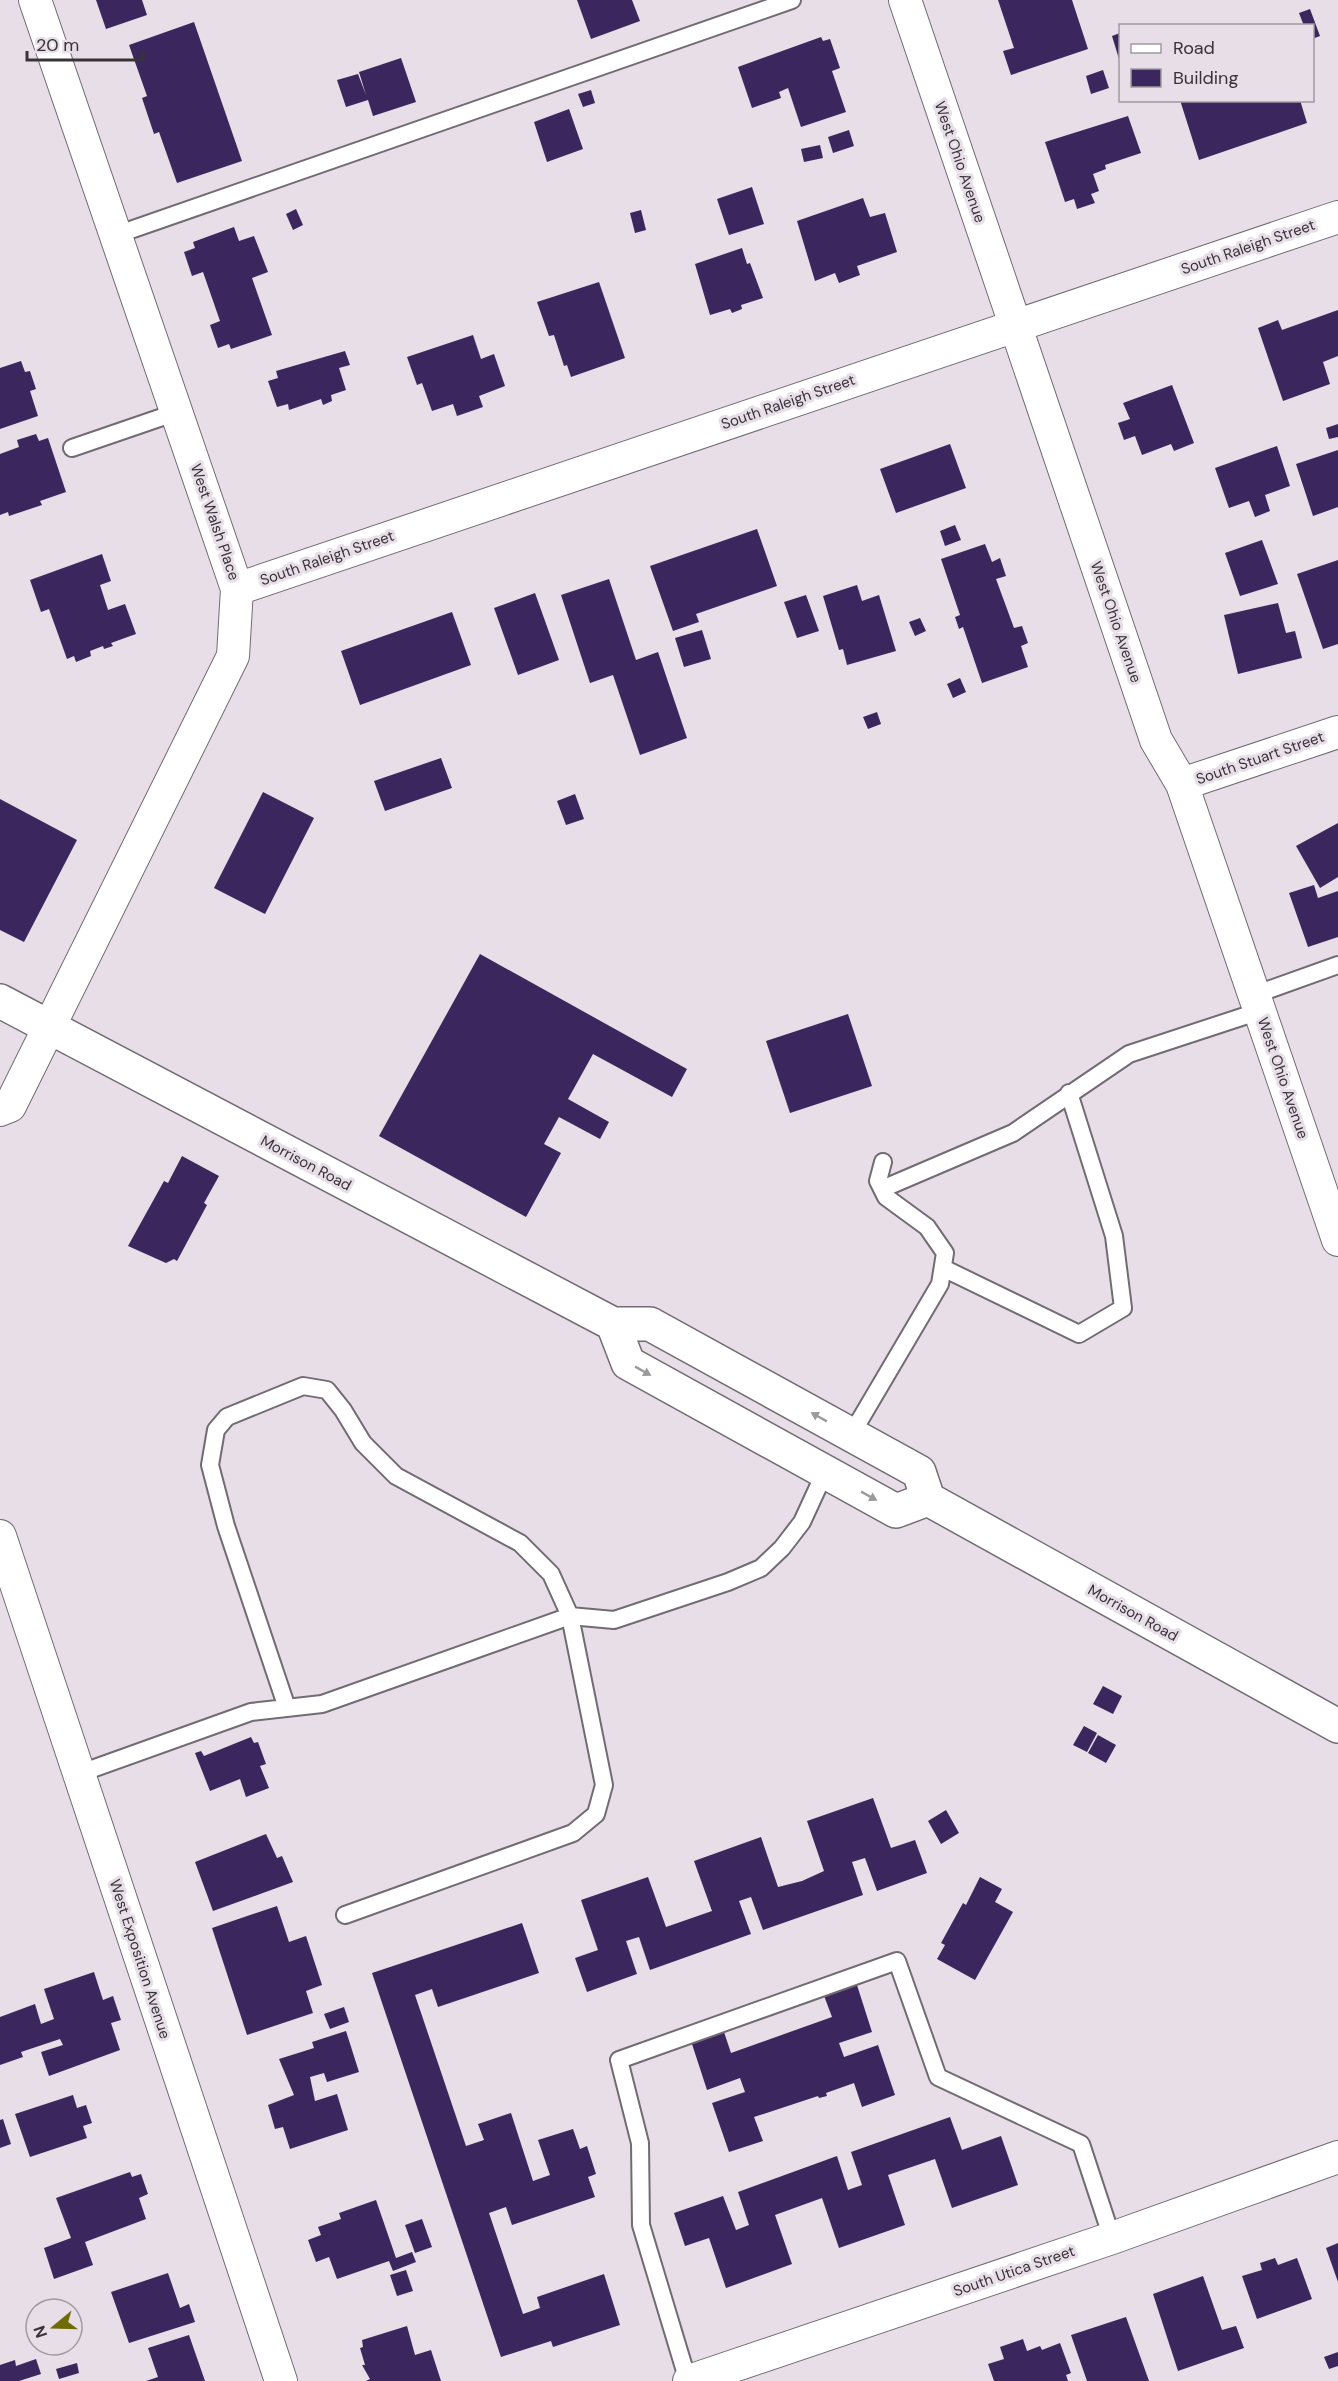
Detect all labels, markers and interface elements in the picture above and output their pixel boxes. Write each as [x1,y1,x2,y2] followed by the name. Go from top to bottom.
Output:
[27,24,142,62] scale bar
[1119,24,1314,102] legend
[36,33,79,57] text: 20 m
[1173,36,1215,60] text: Road
[1173,66,1238,90] text: Building
[930,99,990,225] street label: West Ohio Avenue
[1178,215,1318,279] street label: South Raleigh Street
[718,370,858,434] street label: South Raleigh Street
[186,461,244,583] street label: West Walsh Place
[257,526,397,590] street label: South Raleigh Street
[1086,559,1146,685] street label: West Ohio Avenue
[1193,727,1327,789] street label: South Stuart Street
[1253,1015,1313,1141] street label: West Ohio Avenue
[257,1131,355,1195] street label: Morrison Road
[635,1366,652,1376] one-way arrow
[810,1412,827,1422] one-way arrow
[860,1491,877,1501] one-way arrow
[1084,1580,1182,1646] street label: Morrison Road
[105,1877,175,2041] street label: West Exposition Avenue
[951,2241,1078,2301] street label: South Utica Street
[24,2297,84,2357] north arrow
[28,2323,52,2341] text: N

